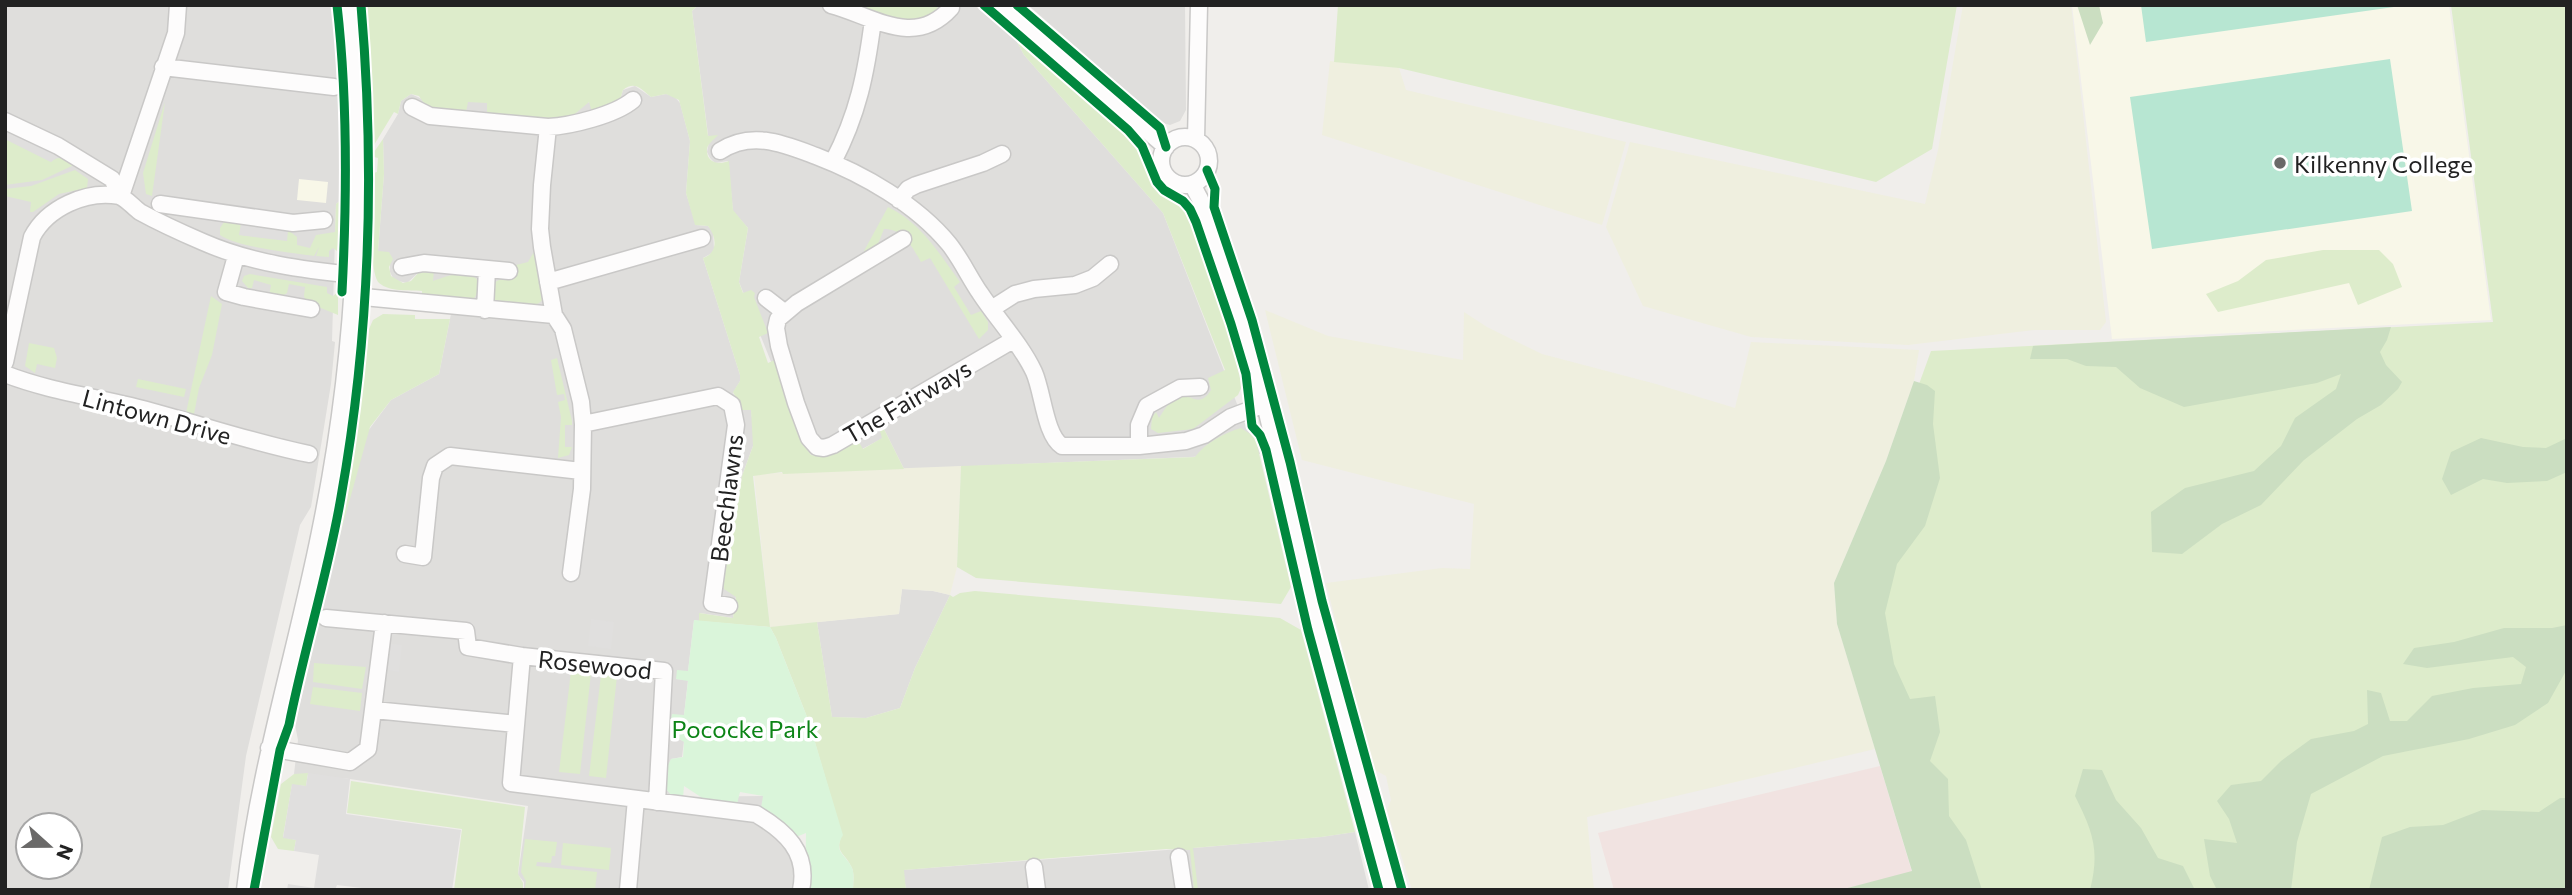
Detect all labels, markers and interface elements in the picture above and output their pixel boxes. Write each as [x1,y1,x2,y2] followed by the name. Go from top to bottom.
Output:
[2294,149,2473,178] place label: Kilkenny College
[2272,155,2288,171] marker: Kilkenny College
[838,353,976,449] street label: The Fairways
[79,382,235,450] street label: Lintown Drive
[704,432,748,564] street label: Beechlawns
[537,644,653,684] street label: Rosewood
[672,714,819,743] park label: Pococke Park
[14,811,84,881] north arrow
[52,841,79,863] text: N

